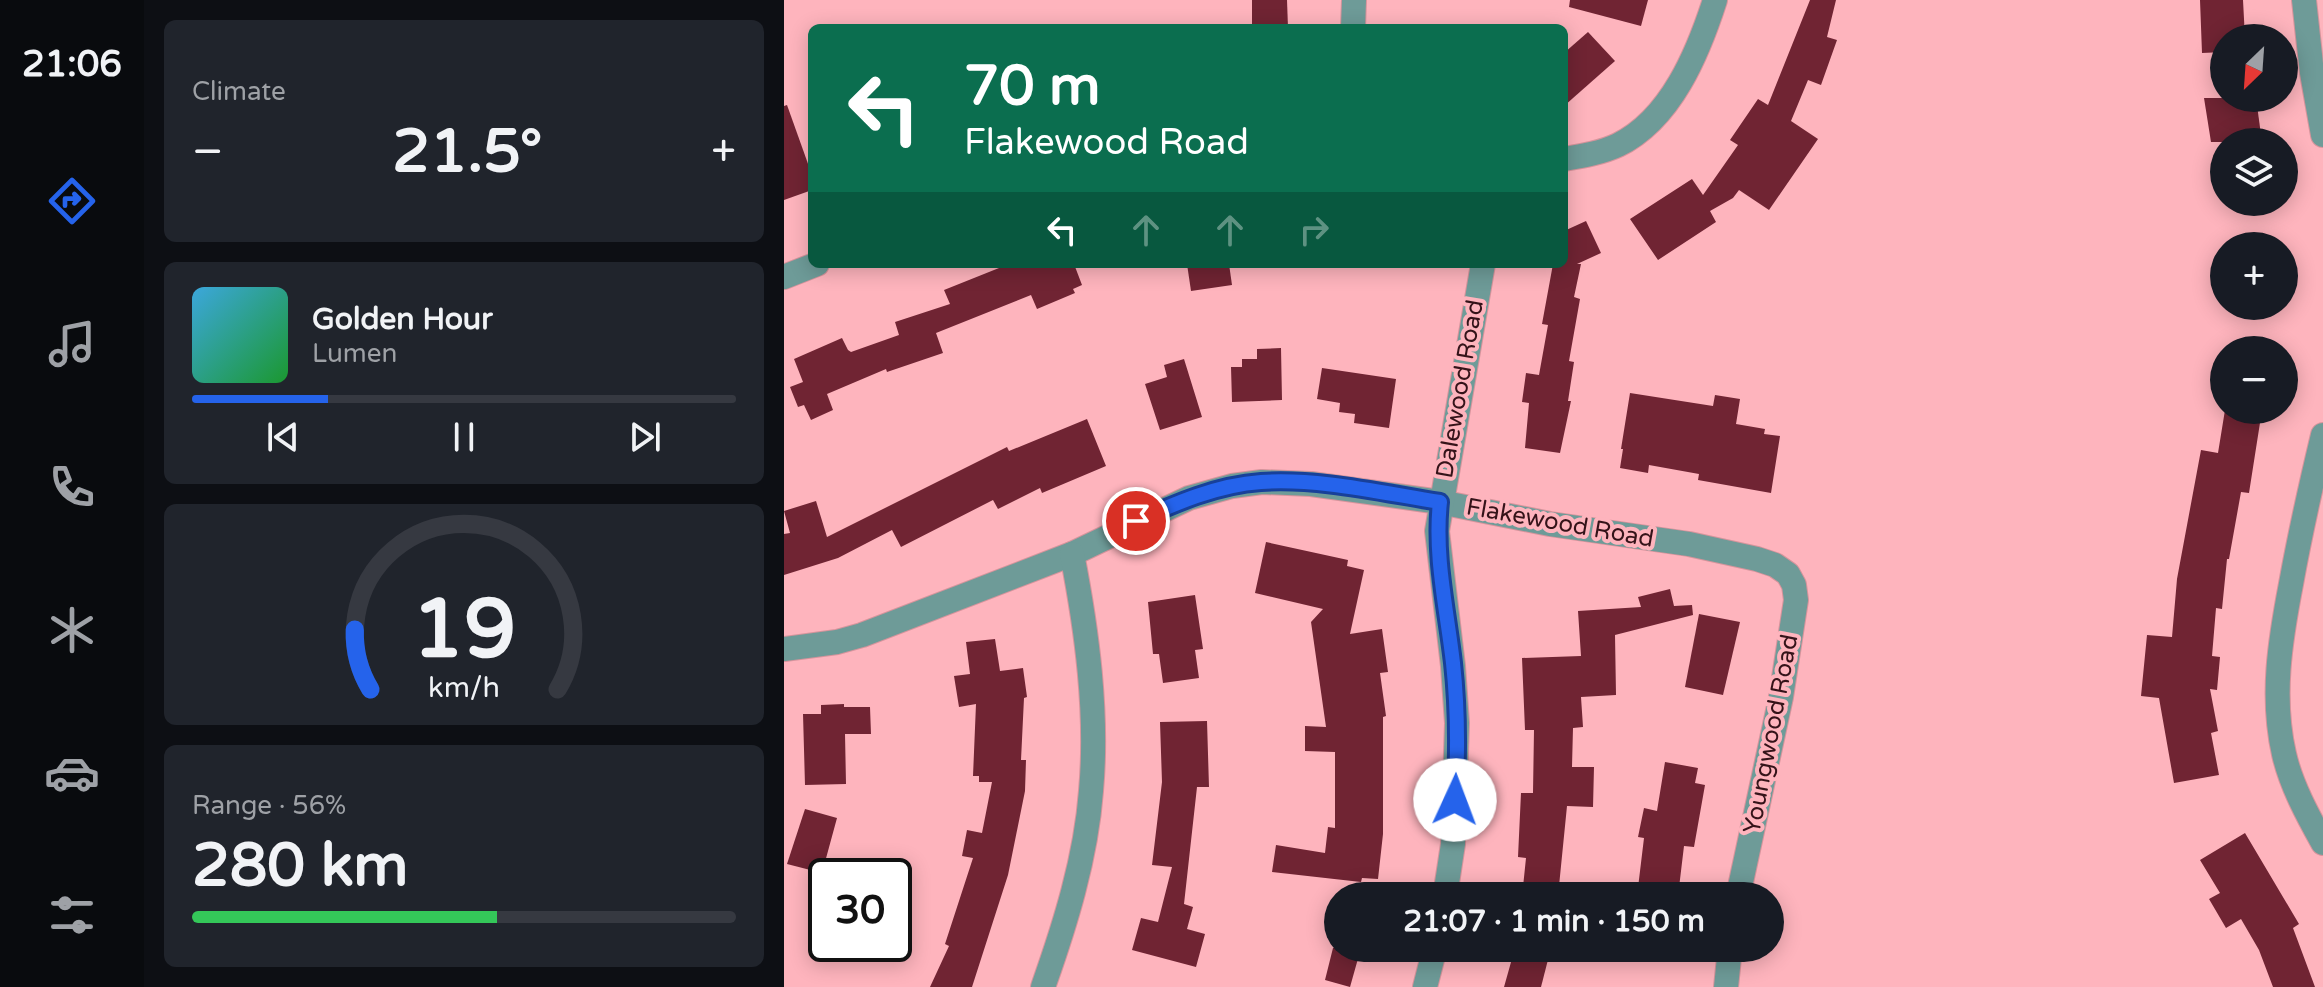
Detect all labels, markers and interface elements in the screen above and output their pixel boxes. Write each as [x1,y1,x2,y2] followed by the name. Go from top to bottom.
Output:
[2210,24,2298,112] north arrow
[2210,24,2298,424] map controls
[22,43,122,86] text: 21:06
[964,53,1100,120] text: 70 m
[832,56,936,160] icon: left
[192,76,286,107] text: Climate
[392,116,542,188] text: 21.5°
[964,121,1249,164] text: Flakewood Road
[192,126,223,179] text: −
[711,126,736,179] text: +
[2210,128,2298,216] button: layers
[44,173,100,229] icon: directions
[1040,208,1084,252] icon: left
[1124,208,1168,252] icon: ahead
[1208,208,1252,252] icon: ahead
[1292,208,1336,252] icon: right
[2210,232,2298,320] button: +
[1430,298,1490,480] street label: Dalewood Road
[312,301,493,338] text: Golden Hour
[44,316,100,372] icon: music
[2210,336,2298,424] button: −
[312,338,397,369] text: Lumen
[261,415,305,459] icon: previous
[442,415,486,459] icon: pause
[623,415,667,459] icon: next
[44,459,100,515] icon: phone
[1102,487,1170,555] pin
[1464,492,1656,554] street label: Flakewood Road
[1114,499,1158,543] icon: arrive
[412,580,516,680] text: 19
[44,602,100,658] icon: climate
[1737,632,1805,836] street label: Youngwood Road
[428,672,500,706] text: km/h
[44,745,100,801] icon: car
[1413,758,1497,842] position arrow
[192,790,346,821] text: Range · 56%
[192,830,408,902] text: 280 km
[808,858,912,962] speed limit sign: 30
[44,887,100,943] icon: filters
[1403,903,1705,940] text: 21:07 · 1 min · 150 m

